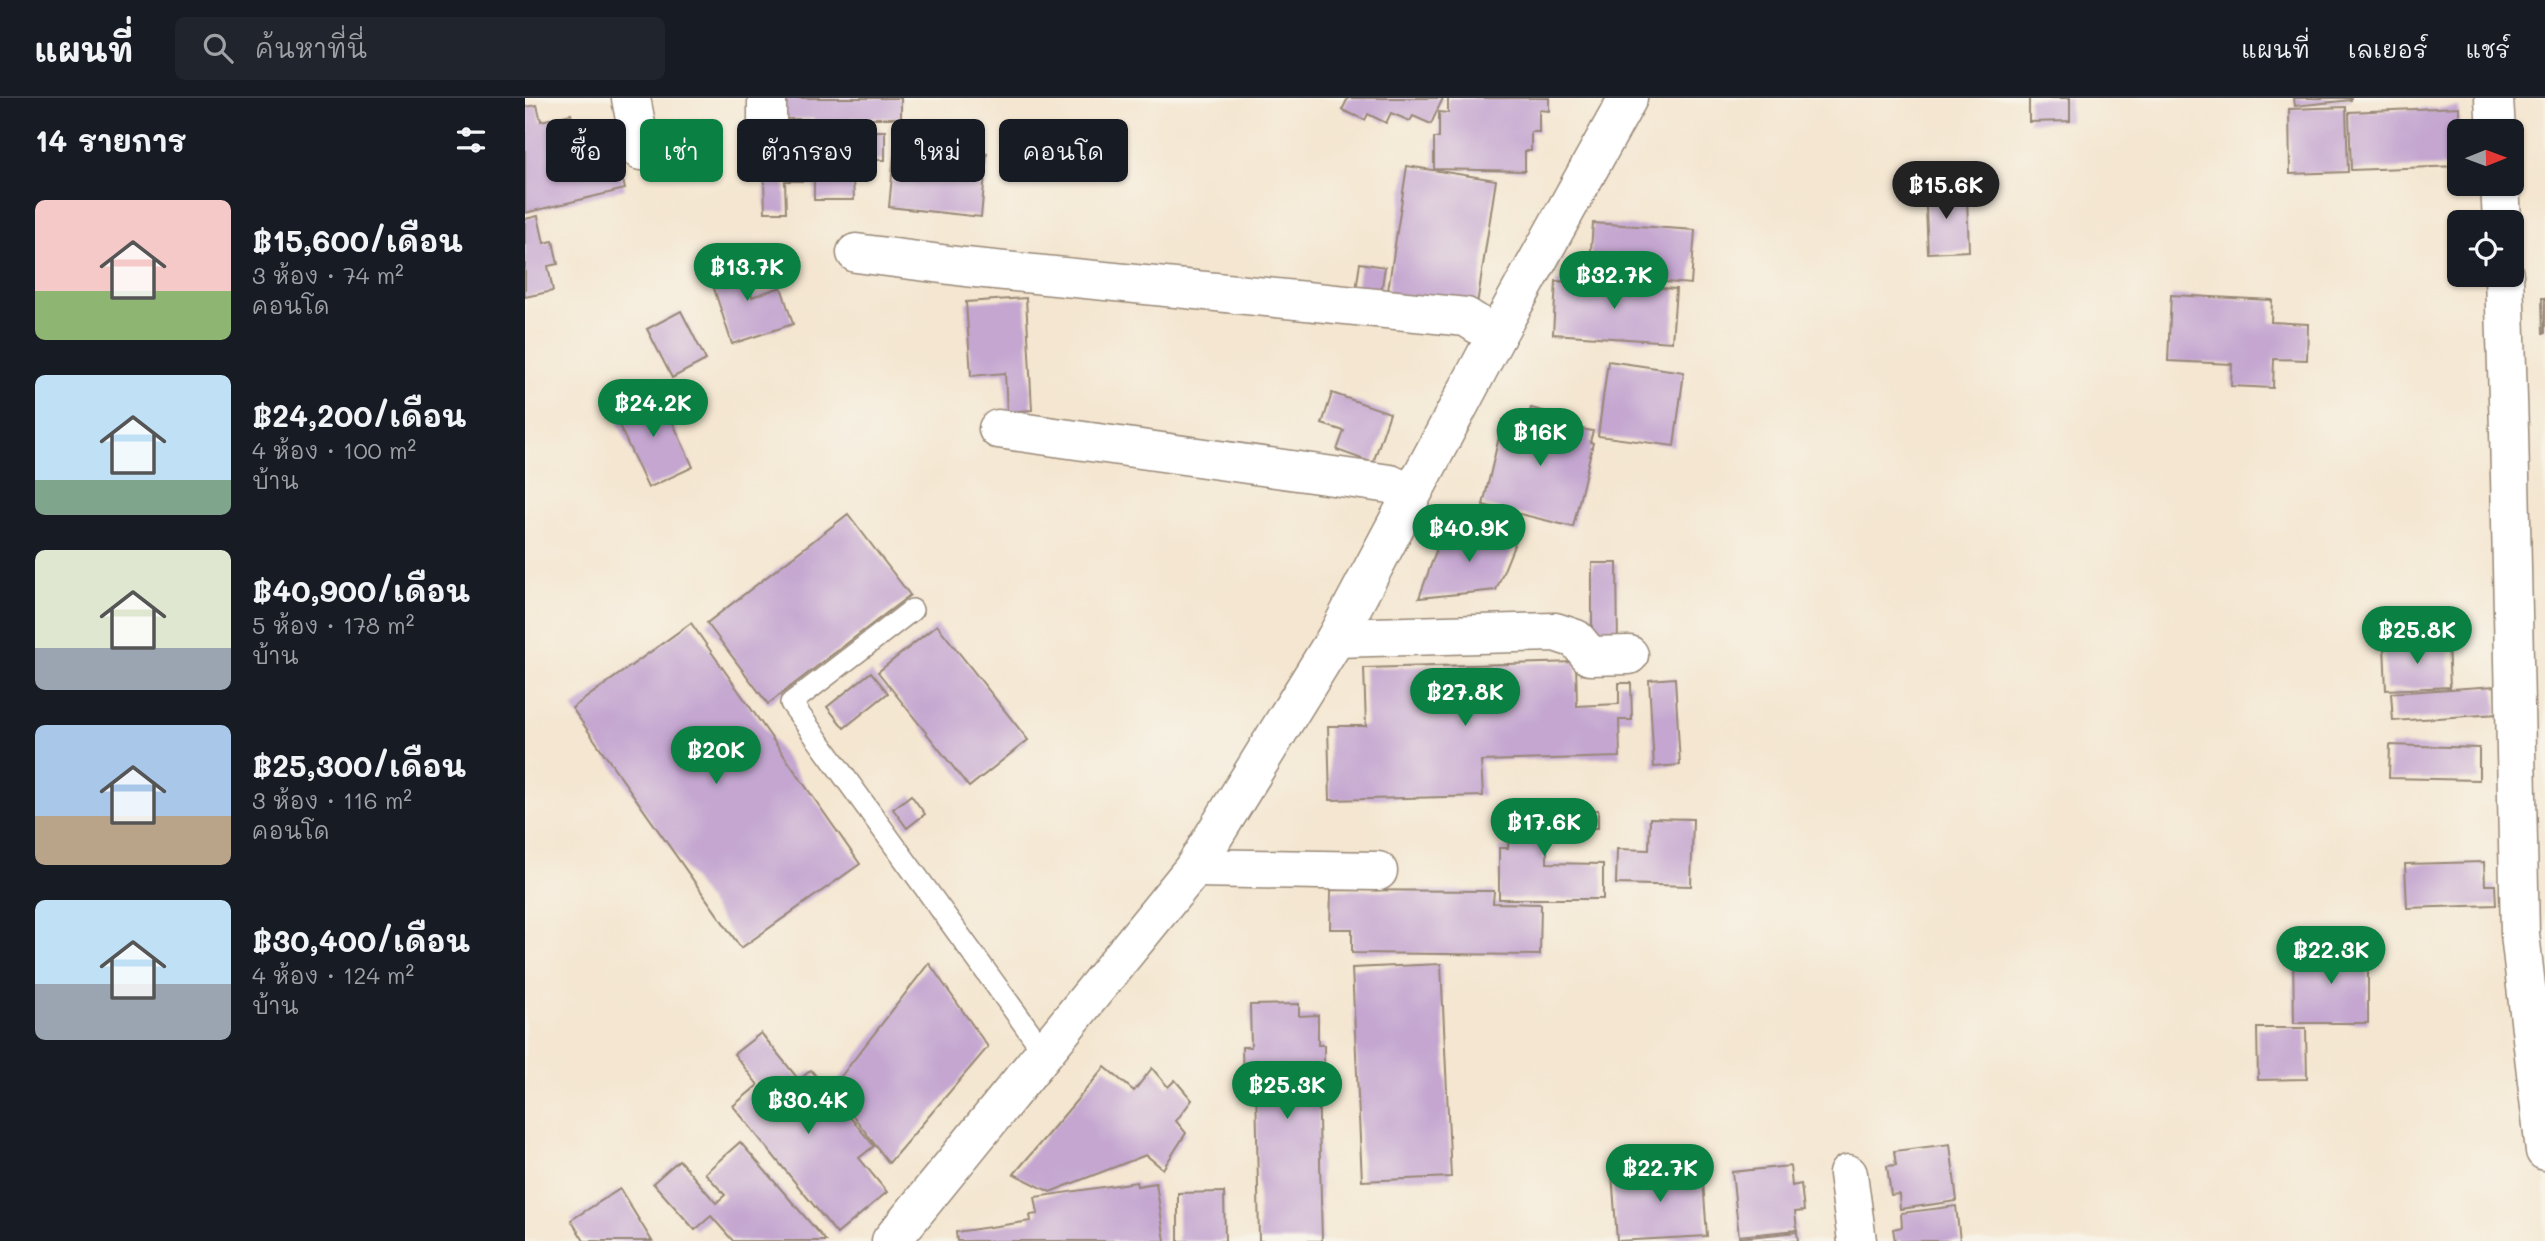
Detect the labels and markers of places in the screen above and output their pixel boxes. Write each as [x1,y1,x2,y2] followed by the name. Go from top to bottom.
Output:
[1889,162,2003,221] pin: ฿15.6K
[690,244,804,303] pin: ฿13.7K
[1557,252,1671,311] pin: ฿32.7K
[596,380,710,439] pin: ฿24.2K
[1499,408,1581,468] pin: ฿16K
[1412,504,1526,564] pin: ฿40.9K
[2360,606,2474,666] pin: ฿25.8K
[1408,668,1522,728] pin: ฿27.8K
[675,726,757,786] pin: ฿20K
[1487,798,1601,858] pin: ฿17.6K
[2274,926,2388,986] pin: ฿22.3K
[1230,1062,1344,1121] pin: ฿25.3K
[751,1076,865,1136] pin: ฿30.4K
[1603,1144,1717,1204] pin: ฿22.7K

